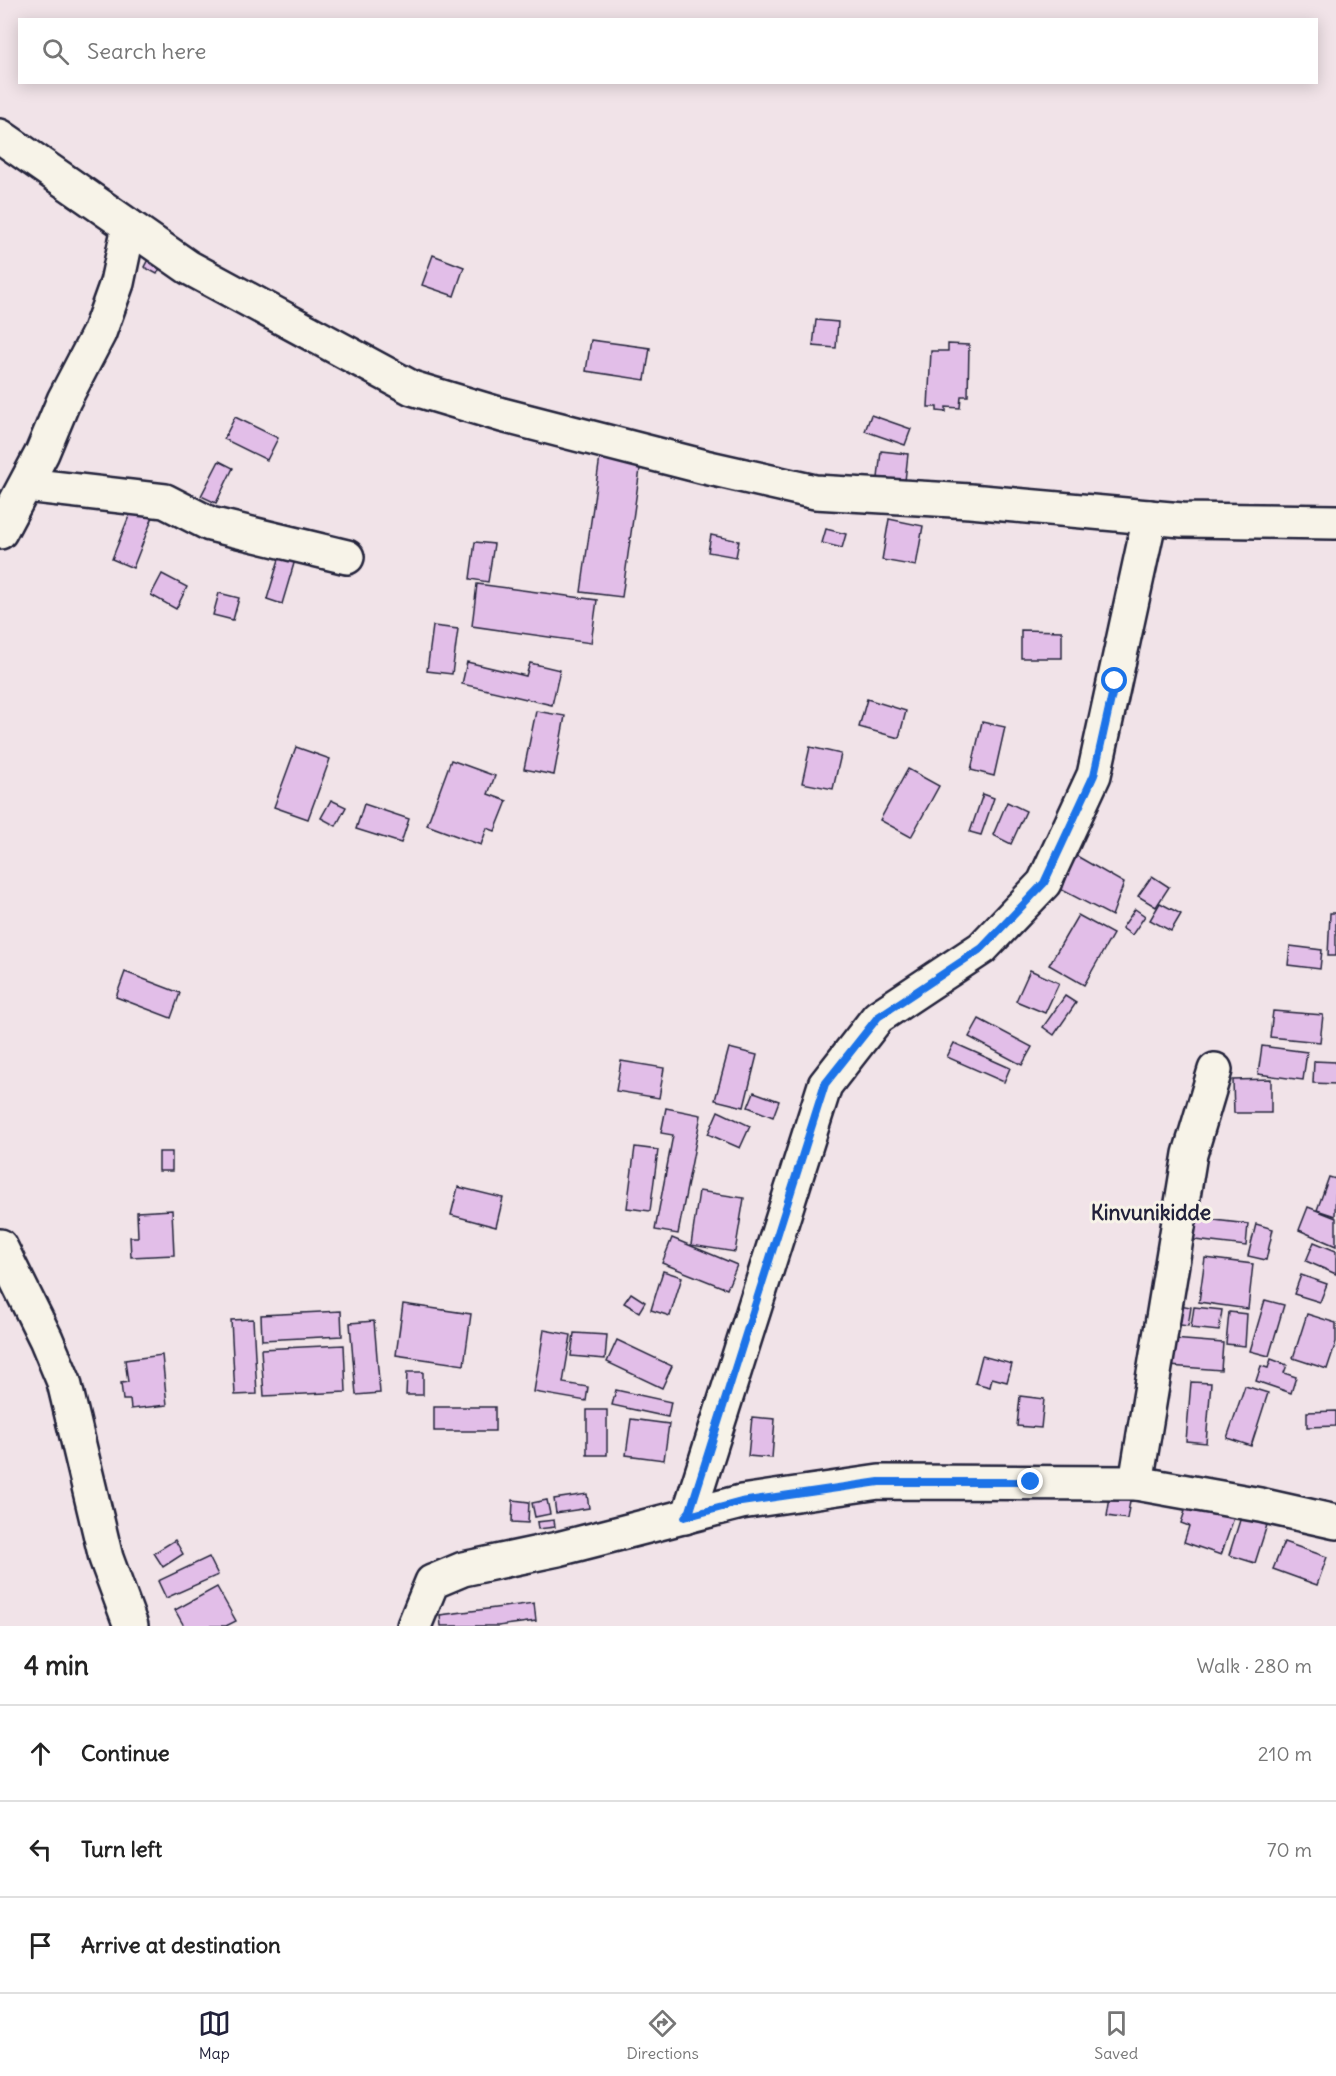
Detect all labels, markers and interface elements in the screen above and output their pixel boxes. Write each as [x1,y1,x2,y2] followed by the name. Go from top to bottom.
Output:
[18,18,1318,84] search box
[39,35,72,68] icon: search
[87,37,206,65] text: Search here
[1101,667,1127,693] route start
[1091,1199,1211,1226] district label: Kinvunikidde
[1017,1468,1043,1494] route end
[24,1649,89,1682] text: 4 min
[1196,1653,1312,1678] text: Walk · 280 m
[24,1737,57,1770] icon: ahead
[81,1739,170,1767] text: Continue
[1258,1741,1312,1766] text: 210 m
[24,1833,57,1866] icon: left
[81,1835,162,1863] text: Turn left
[1267,1837,1312,1862] text: 70 m
[24,1929,57,1962] icon: arrive
[81,1931,281,1959] text: Arrive at destination
[198,2007,231,2063] tab: Map
[626,2007,699,2063] tab: Directions
[1094,2007,1138,2063] tab: Saved

